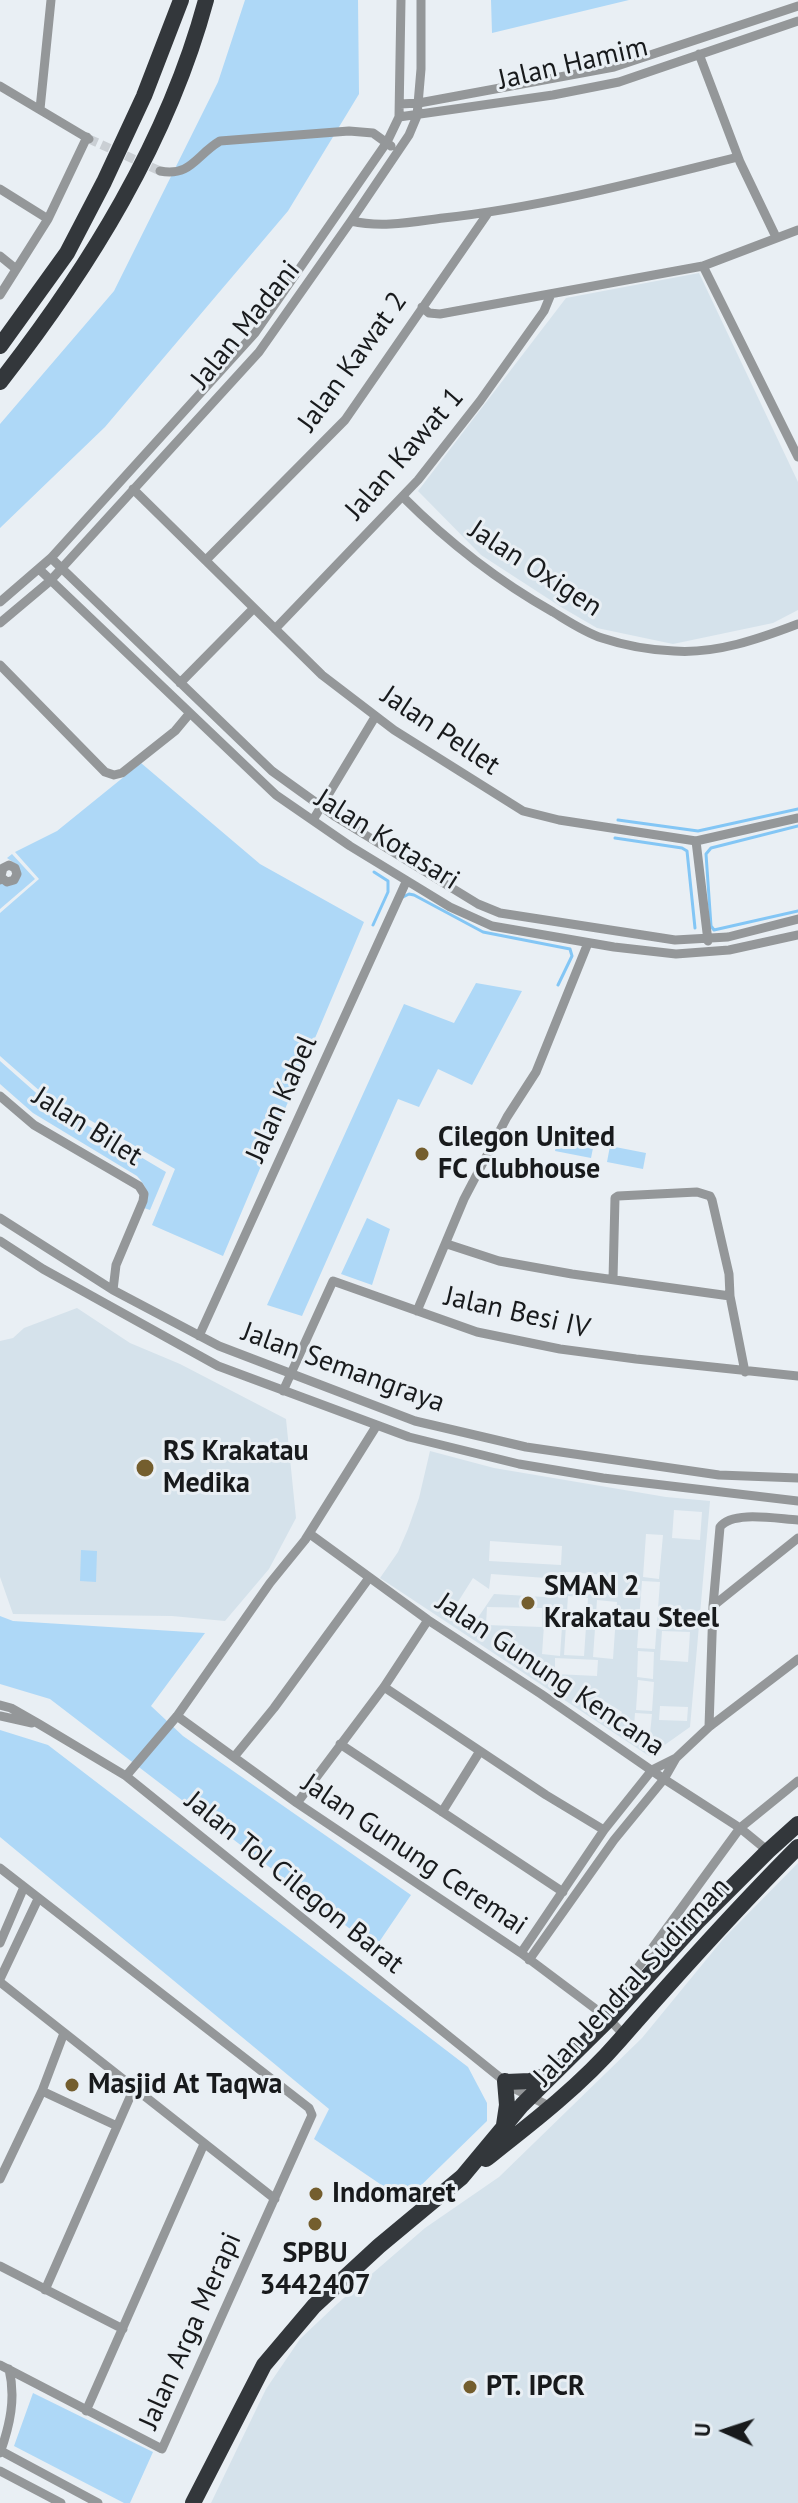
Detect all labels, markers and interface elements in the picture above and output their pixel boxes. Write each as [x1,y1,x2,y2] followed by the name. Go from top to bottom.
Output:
[495,30,651,98] street label: Jalan Hamim
[184,254,308,396] street label: Jalan Madani
[291,286,415,438] street label: Jalan Kawat 2
[339,381,471,527] street label: Jalan Kawat 1
[462,514,608,624] street label: Jalan Oxigen
[374,679,506,783] street label: Jalan Pellet
[309,782,465,898] street label: Jalan Kotasari
[239,1031,325,1167] street label: Jalan Kabel
[26,1080,148,1174] street label: Jalan Bilet
[438,1121,615,1187] place label: Cilegon United FC Clubhouse
[413,1145,431,1163] marker: Cilegon United FC Clubhouse
[441,1280,593,1346] street label: Jalan Besi IV
[237,1316,449,1420] street label: Jalan Semangraya
[163,1435,309,1501] place label: RS Krakatau Medika
[134,1457,156,1479] marker: RS Krakatau Medika
[544,1570,719,1636] place label: SMAN 2 Krakatau Steel
[429,1586,671,1764] street label: Jalan Gunung Kencana
[519,1594,537,1612] marker: SMAN 2 Krakatau Steel
[295,1767,533,1943] street label: Jalan Gunung Ceremai
[178,1785,410,1981] street label: Jalan Tol Cilegon Barat
[527,1871,737,2093] street label: Jalan Jendral Sudirman
[88,2068,282,2102] place label: Masjid At Taqwa
[63,2076,81,2094] marker: Masjid At Taqwa
[332,2177,456,2211] place label: Indomaret
[307,2185,325,2203] marker: Indomaret
[306,2215,324,2233] marker: SPBU 3442407
[133,2228,249,2434] street label: Jalan Arga Merapi
[259,2237,371,2303] place label: SPBU 3442407
[486,2370,585,2404] place label: PT. IPCR
[461,2378,479,2396] marker: PT. IPCR
[686,2391,766,2471] north arrow
[688,2422,716,2437] text: U

